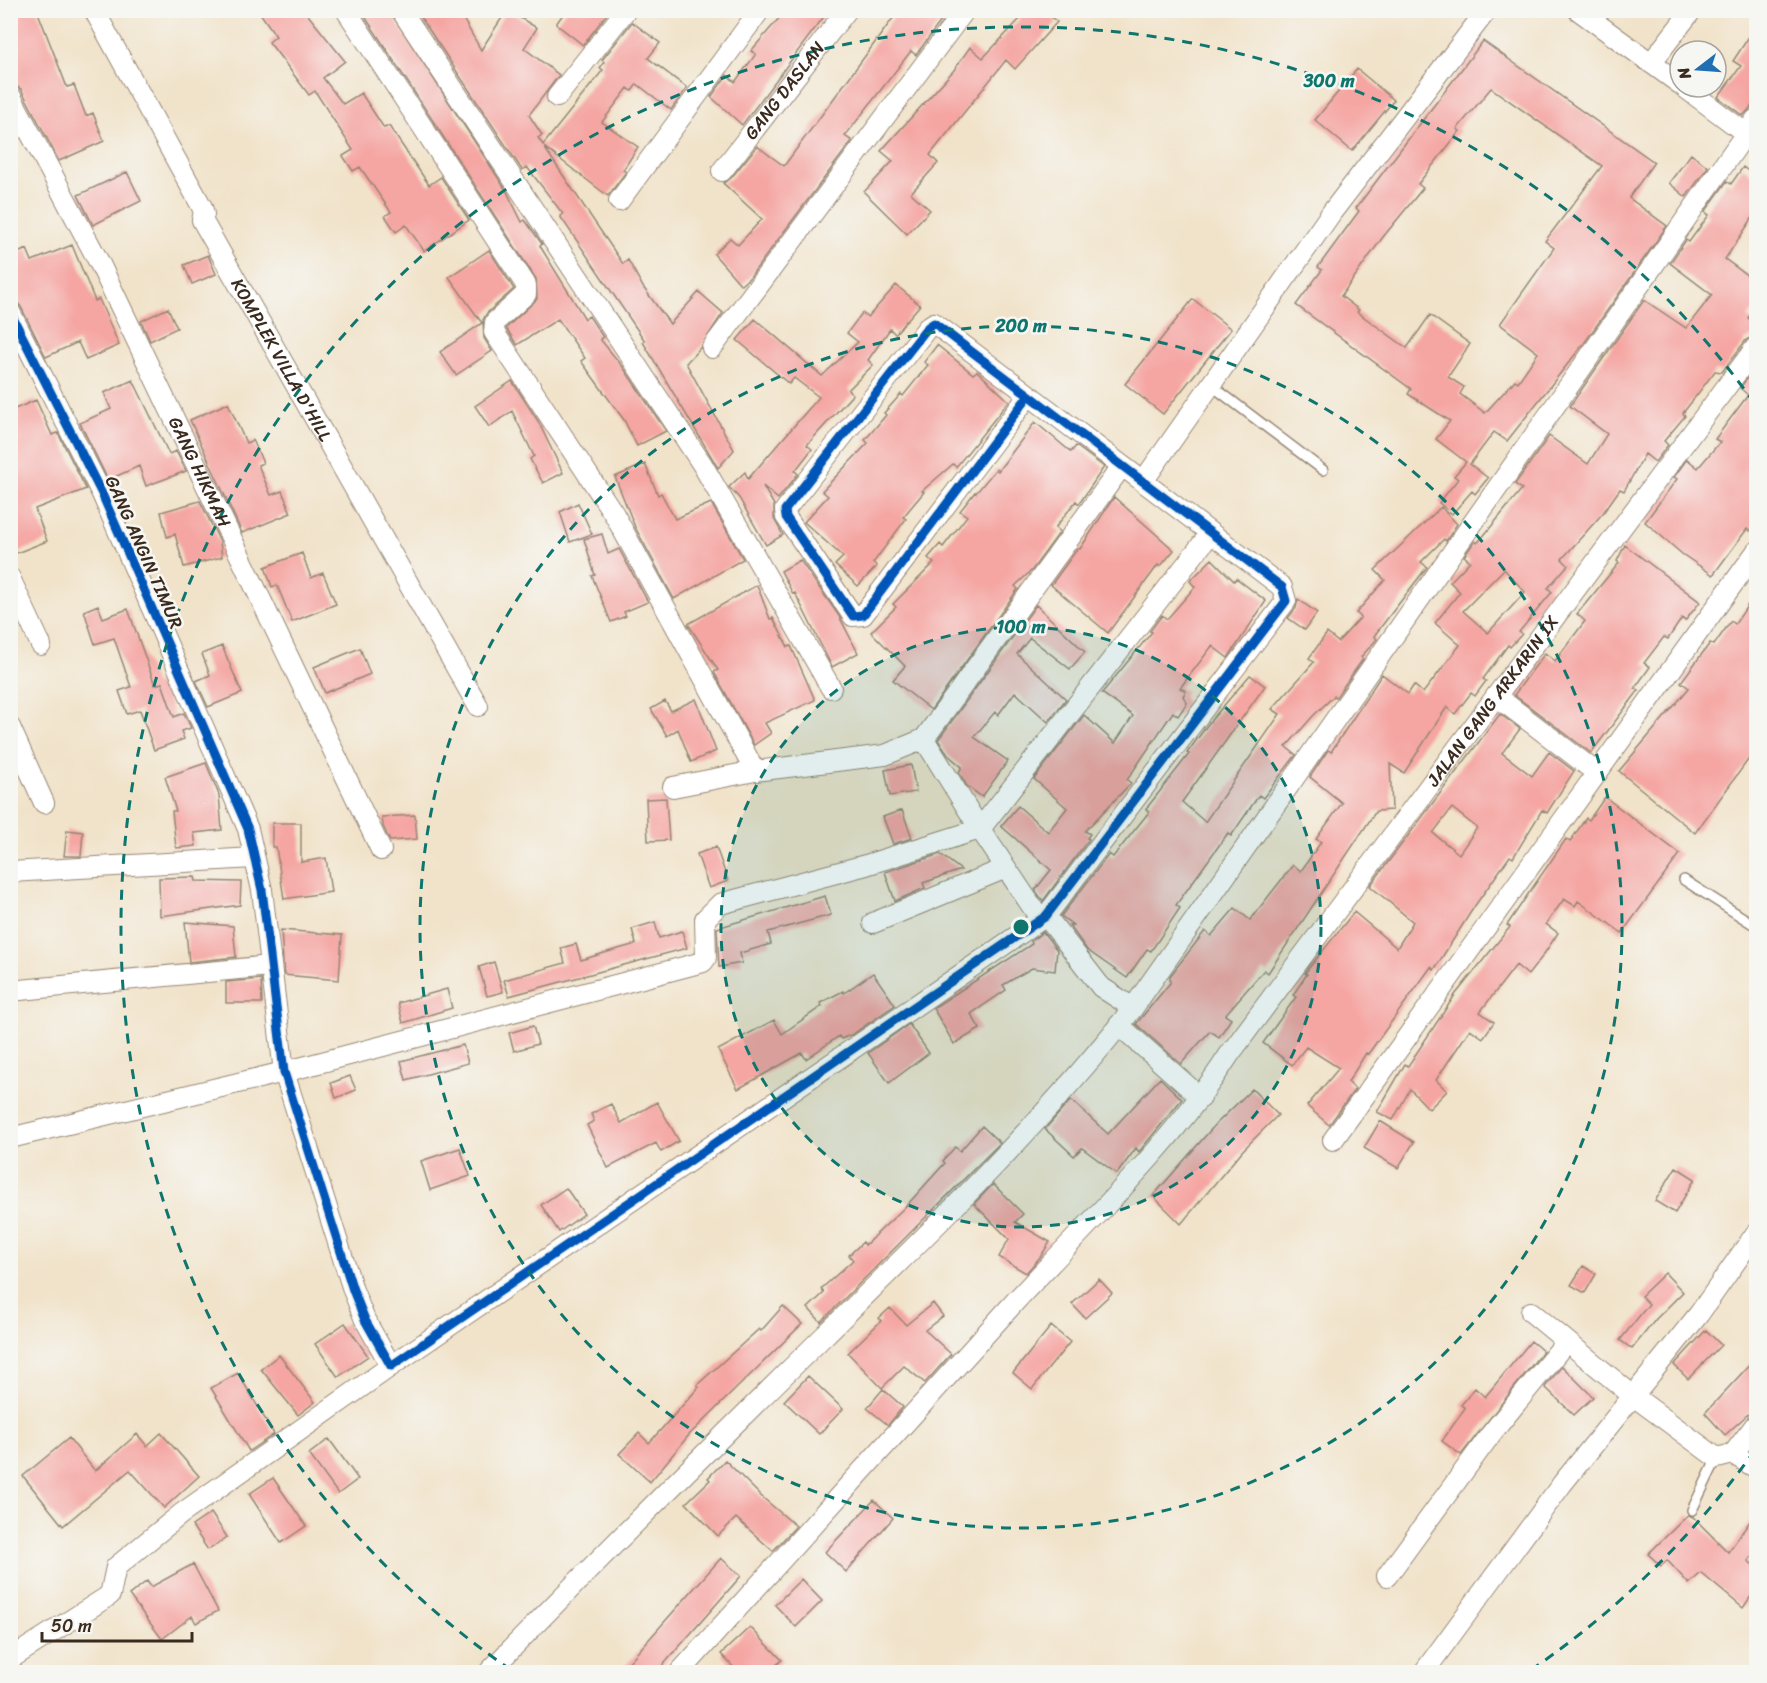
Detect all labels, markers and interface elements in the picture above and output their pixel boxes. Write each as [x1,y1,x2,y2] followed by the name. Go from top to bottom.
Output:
[736,34,834,147] street label: GANG DASLAN
[1668,39,1728,99] north arrow
[1668,63,1700,84] text: N
[1302,65,1355,97] text: 300 m
[222,272,341,448] street label: KOMPLEK VILLA D'HILL
[994,310,1047,342] text: 200 m
[159,411,240,533] street label: GANG HIKMAH
[96,470,192,634] street label: GANG ANGIN TIMUR
[1417,608,1567,794] street label: JALAN GANG ARKARIN IX
[997,611,1046,643] text: 100 m
[1011,917,1031,937] centre of rings
[42,1605,192,1643] scale bar
[51,1610,92,1642] text: 50 m

